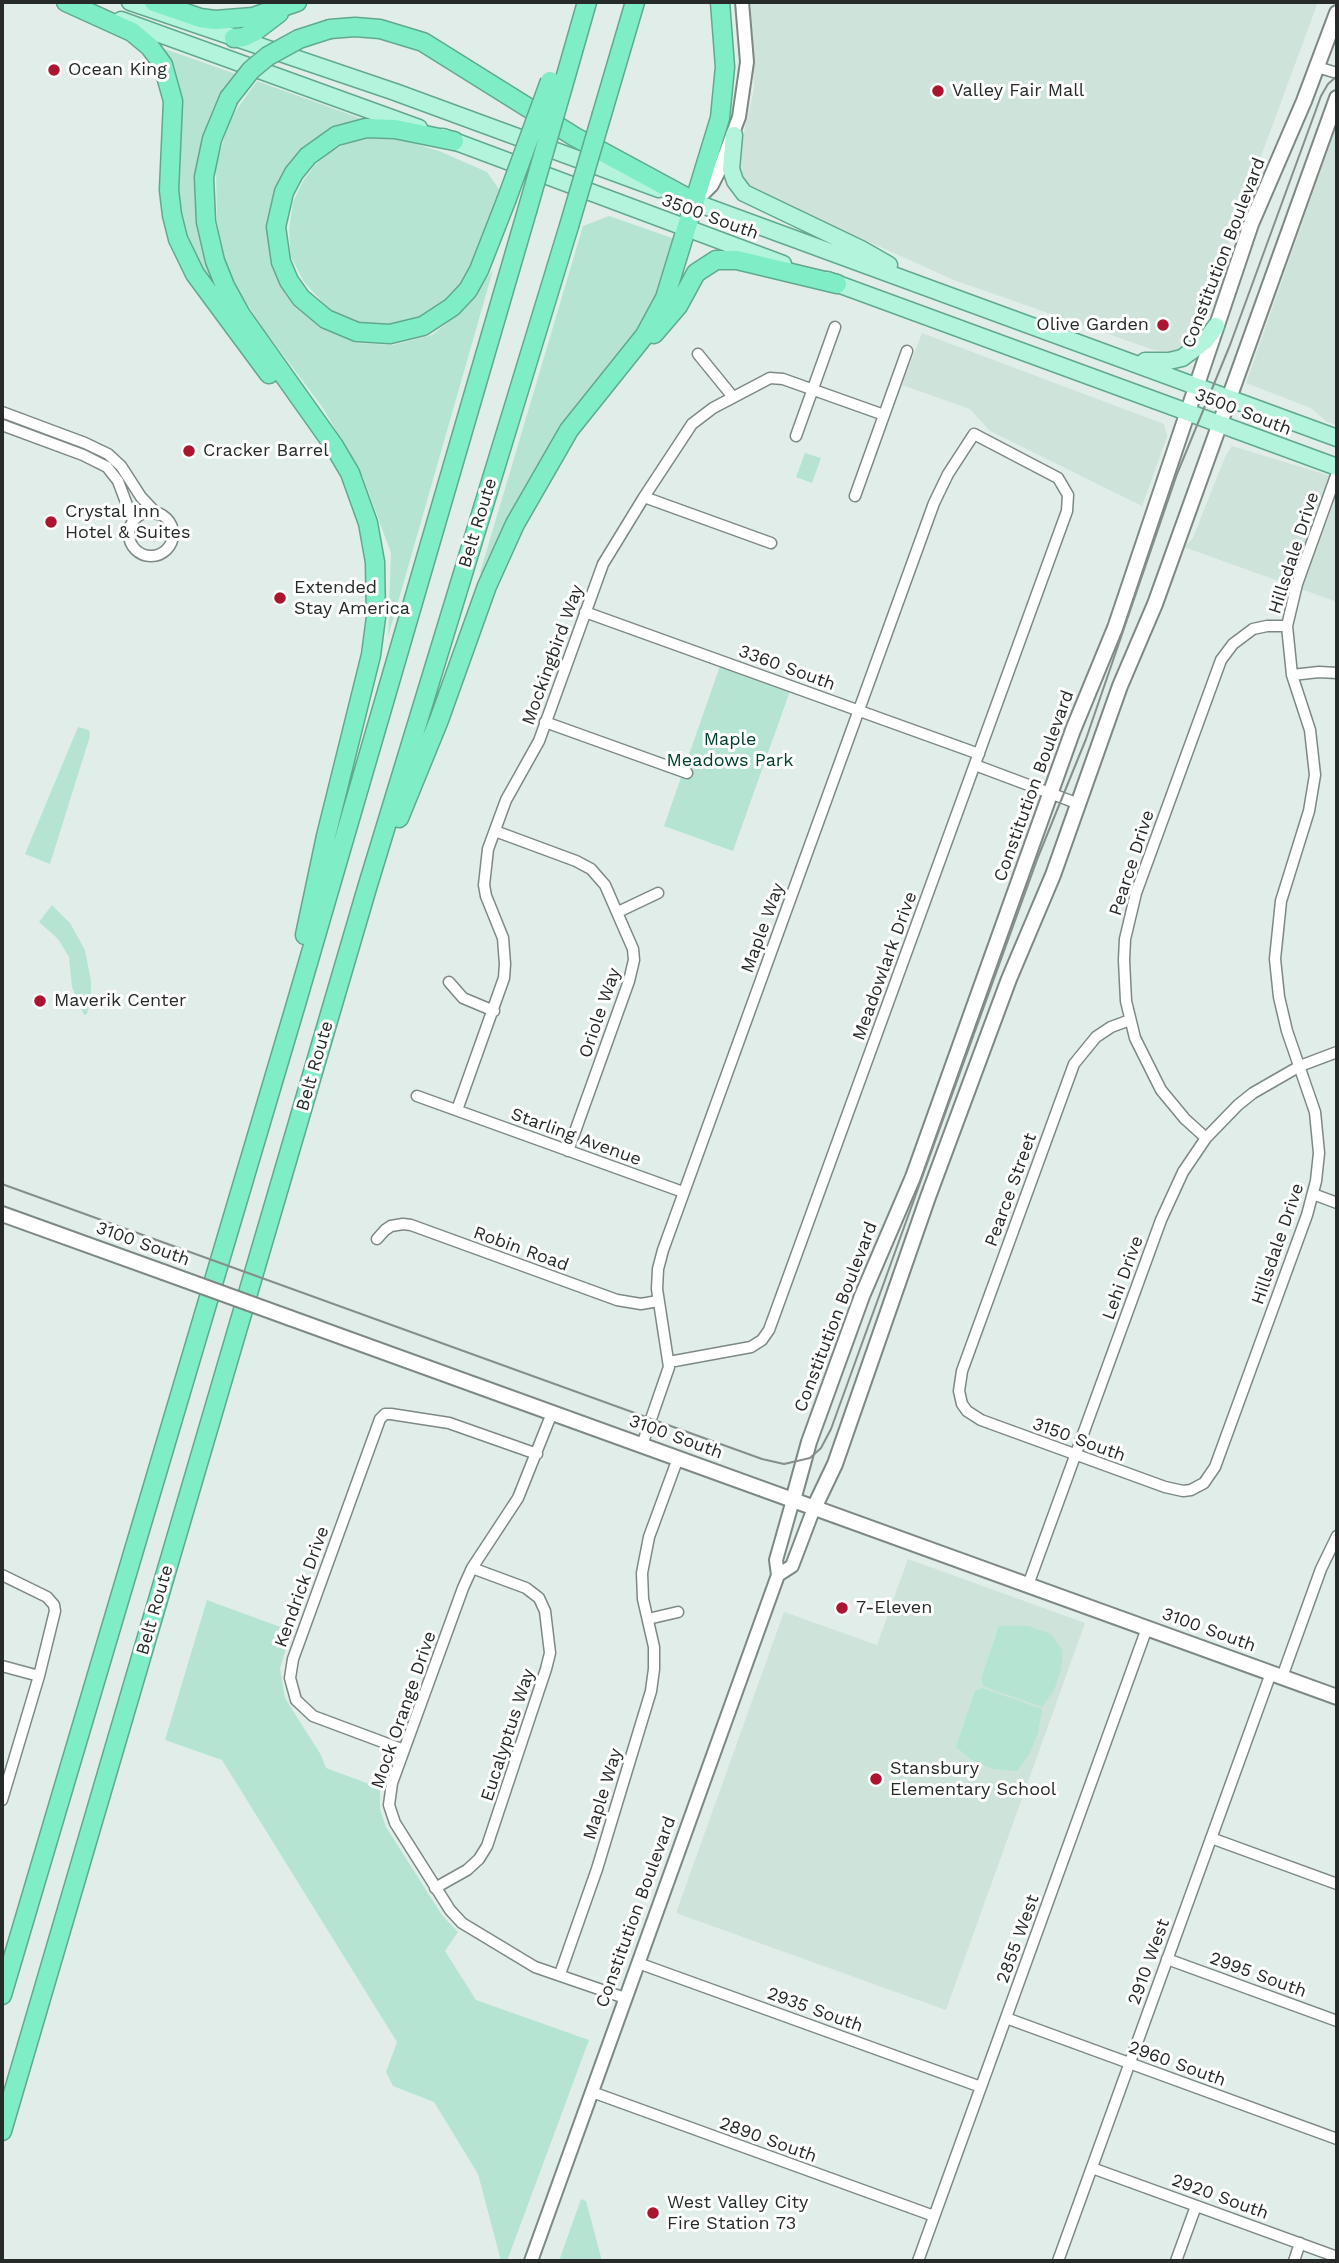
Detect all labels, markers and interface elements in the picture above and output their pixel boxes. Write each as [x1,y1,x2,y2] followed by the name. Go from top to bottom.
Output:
[68,59,167,81] place label: Ocean King
[46,62,62,78] marker: Ocean King
[952,80,1084,102] place label: Valley Fair Mall
[930,83,946,99] marker: Valley Fair Mall
[1178,155,1270,351] street label: Constitution Boulevard
[659,189,761,245] street label: 3500 South
[1036,314,1149,336] place label: Olive Garden
[1155,317,1171,333] marker: Olive Garden
[1192,384,1294,440] street label: 3500 South
[203,440,329,462] place label: Cracker Barrel
[181,443,197,459] marker: Cracker Barrel
[454,476,502,570] street label: Belt Route
[1264,489,1324,617] street label: Hillsdale Drive
[65,501,190,544] place label: Crystal Inn Hotel & Suites
[43,514,59,530] marker: Crystal Inn Hotel & Suites
[294,577,410,620] place label: Extended Stay America
[518,582,588,728] street label: Mockingbird Way
[272,590,288,606] marker: Extended Stay America
[736,641,838,695] street label: 3360 South
[989,687,1079,885] street label: Constitution Boulevard
[667,729,793,772] park label: Maple Meadows Park
[1105,807,1159,919] street label: Pearce Drive
[737,880,789,976] street label: Maple Way
[848,889,922,1043] street label: Meadowlark Drive
[575,965,625,1061] street label: Oriole Way
[54,990,186,1012] place label: Maverik Center
[32,993,48,1009] marker: Maverik Center
[292,1019,338,1113] street label: Belt Route
[508,1103,644,1171] street label: Starling Avenue
[980,1130,1042,1250] street label: Pearce Street
[1247,1181,1309,1307] street label: Hillsdale Drive
[93,1217,193,1271] street label: 3100 South
[790,1219,882,1415] street label: Constitution Boulevard
[470,1222,572,1276] street label: Robin Road
[1098,1233,1148,1323] street label: Lehi Drive
[626,1410,726,1464] street label: 3100 South
[1030,1413,1128,1467] street label: 3150 South
[270,1524,334,1650] street label: Kendrick Drive
[132,1563,178,1657] street label: Belt Route
[856,1597,932,1619] place label: 7-Eleven
[834,1600,850,1616] marker: 7-Eleven
[1159,1603,1259,1657] street label: 3100 South
[367,1628,441,1792] street label: Mock Orange Drive
[476,1666,540,1804] street label: Eucalyptus Way
[579,1746,627,1842] street label: Maple Way
[890,1758,1056,1800] place label: Stansbury Elementary School
[868,1771,884,1787] marker: Stansbury Elementary School
[591,1813,681,2011] street label: Constitution Boulevard
[992,1892,1044,1986] street label: 2855 West
[1123,1916,1175,2008] street label: 2910 West
[1207,1948,1309,2002] street label: 2995 South
[764,1983,866,2037] street label: 2935 South
[1125,2036,1229,2092] street label: 2960 South
[716,2112,820,2168] street label: 2890 South
[1169,2169,1271,2225] street label: 2920 South
[667,2192,808,2234] place label: West Valley City Fire Station 73
[645,2205,661,2221] marker: West Valley City Fire Station 73

